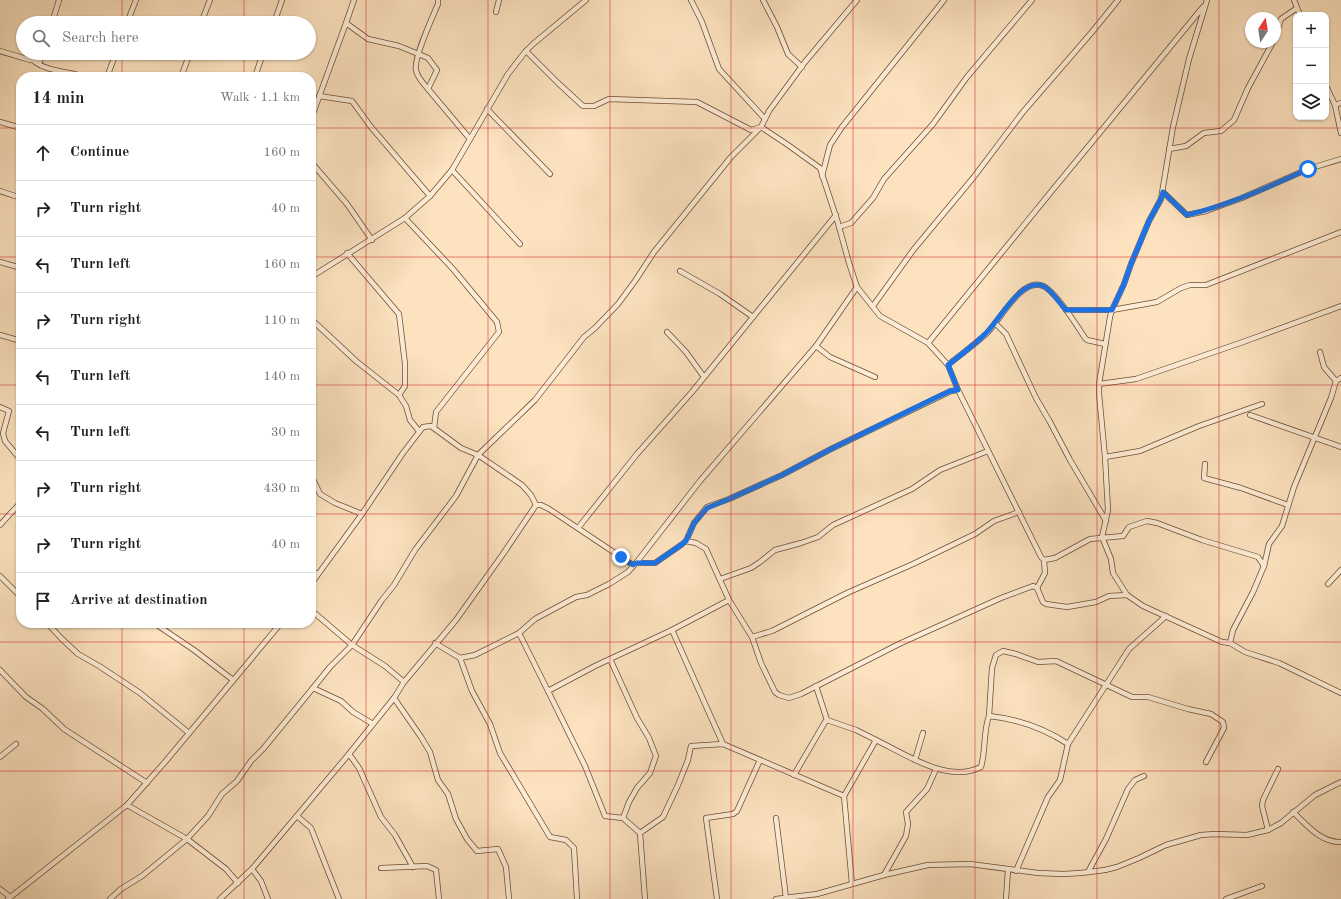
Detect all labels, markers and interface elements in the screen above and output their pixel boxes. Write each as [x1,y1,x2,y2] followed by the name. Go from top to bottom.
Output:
[1245,12,1281,48] north arrow
[1293,12,1329,120] map controls
[1293,12,1329,48] button: +
[16,16,316,60] search box
[30,27,52,49] icon: search
[62,31,139,46] text: Search here
[1293,48,1329,84] button: −
[1293,84,1329,120] button: layers
[32,90,85,107] text: 14 min
[220,91,300,104] text: Walk · 1.1 km
[32,142,54,164] icon: ahead
[70,145,129,160] text: Continue
[263,146,300,159] text: 160 m
[1299,160,1317,178] route start
[32,198,54,220] icon: right
[70,201,141,216] text: Turn right
[271,202,300,215] text: 40 m
[32,254,54,276] icon: left
[70,257,130,272] text: Turn left
[263,258,300,271] text: 160 m
[32,310,54,332] icon: right
[70,313,141,328] text: Turn right
[263,314,300,327] text: 110 m
[32,366,54,388] icon: left
[70,369,130,384] text: Turn left
[263,370,300,383] text: 140 m
[32,422,54,444] icon: left
[70,425,130,440] text: Turn left
[271,426,300,439] text: 30 m
[32,478,54,500] icon: right
[70,481,141,496] text: Turn right
[263,482,300,495] text: 430 m
[32,534,54,556] icon: right
[70,537,141,552] text: Turn right
[271,538,300,551] text: 40 m
[612,548,630,566] route end
[32,590,54,612] icon: arrive
[70,593,208,608] text: Arrive at destination

